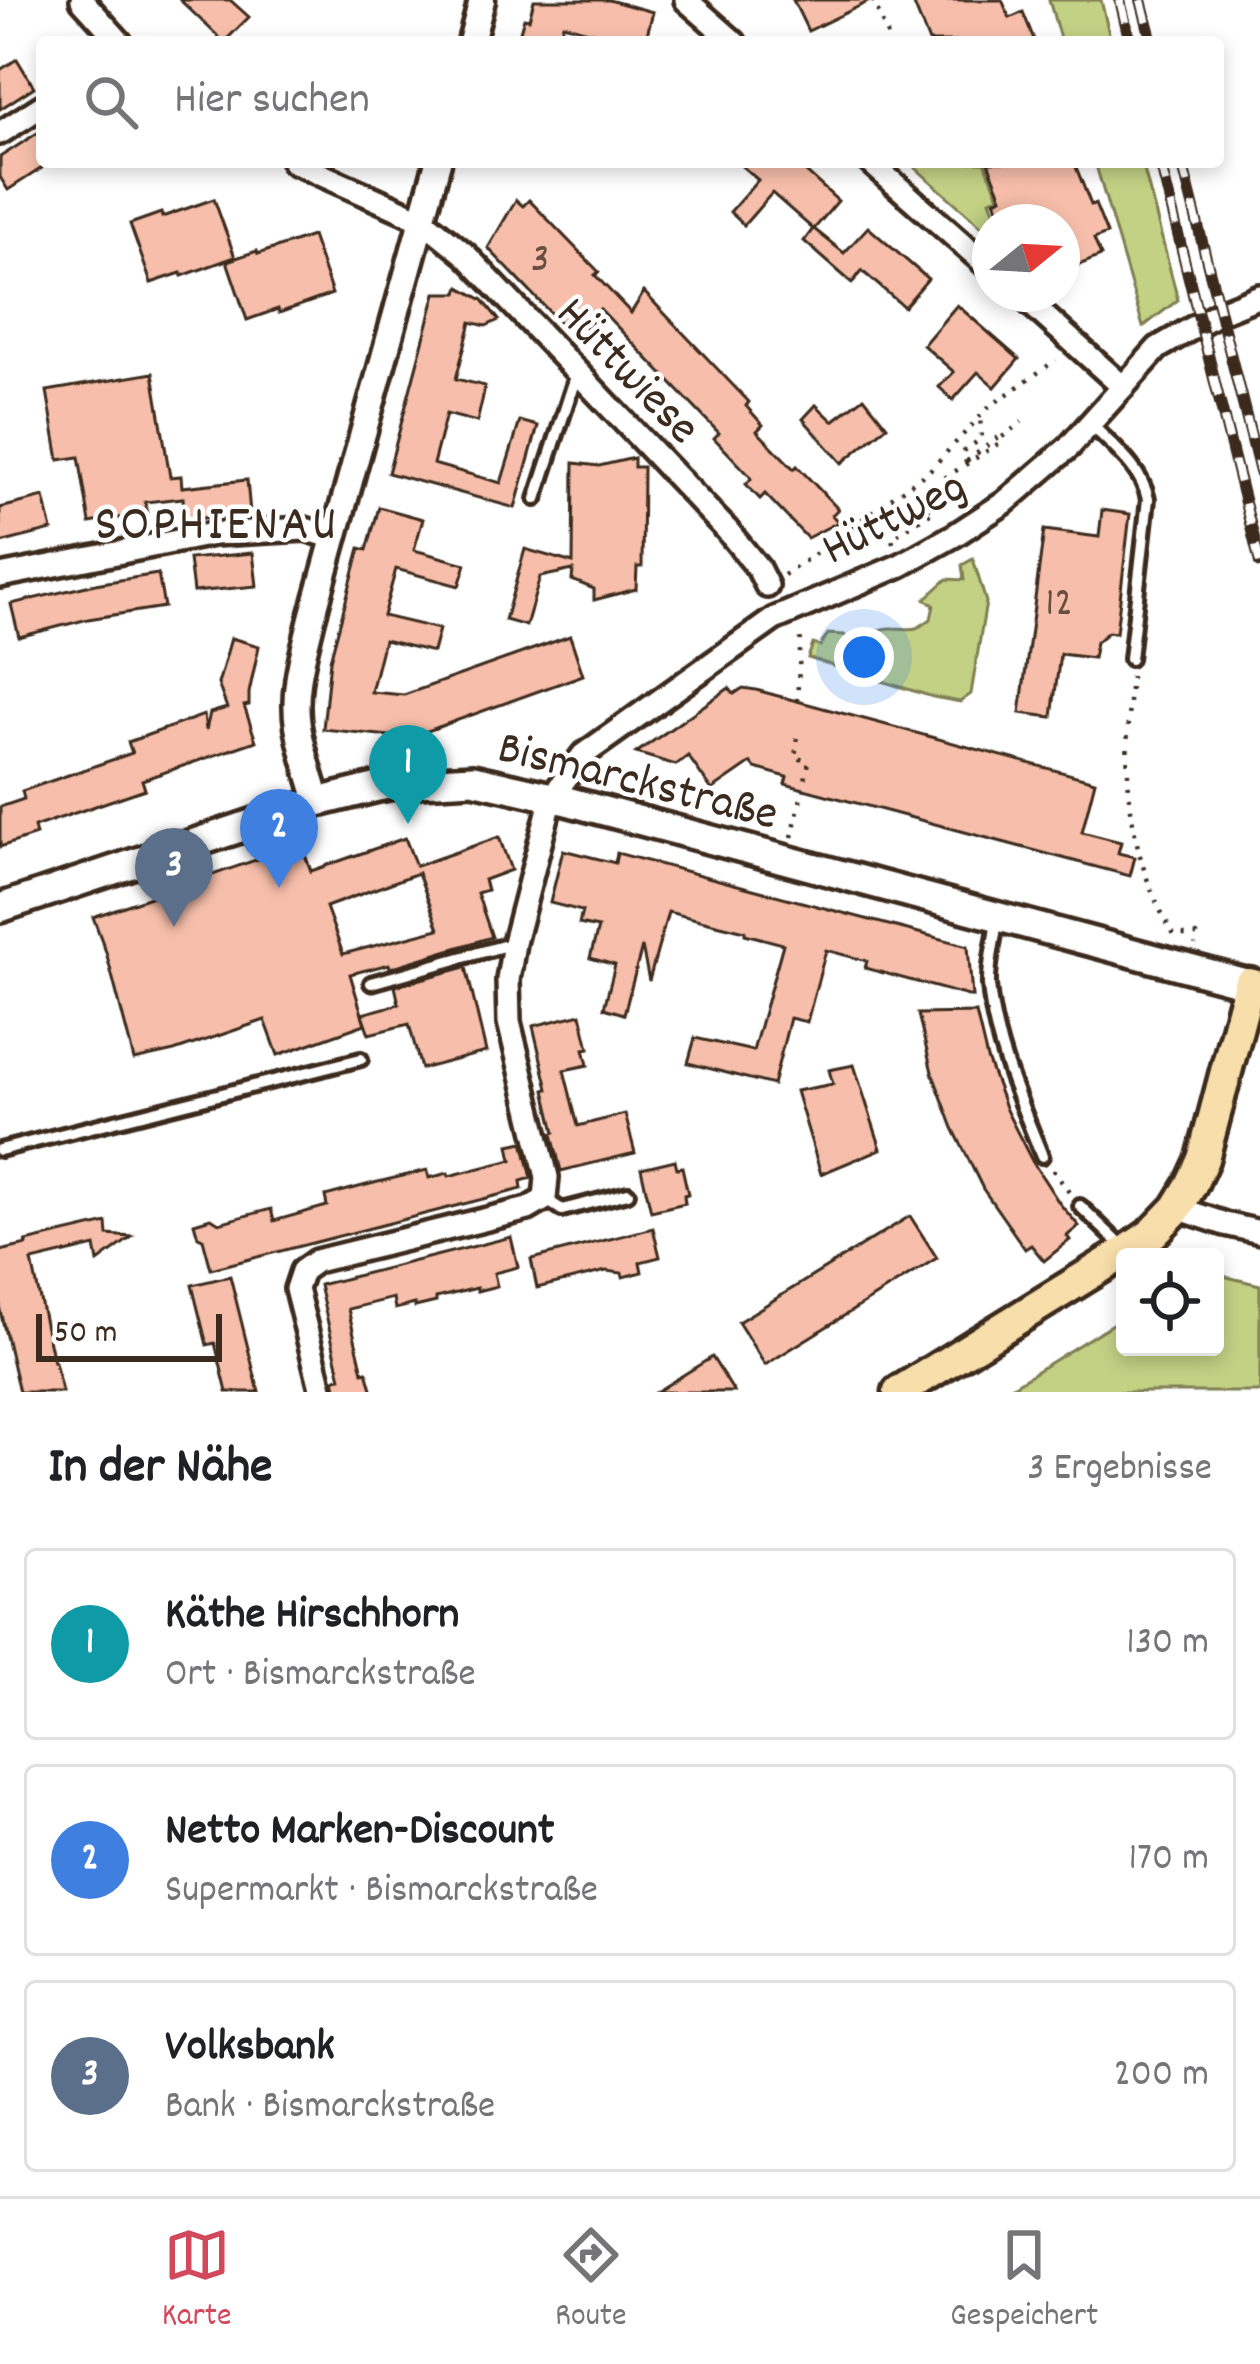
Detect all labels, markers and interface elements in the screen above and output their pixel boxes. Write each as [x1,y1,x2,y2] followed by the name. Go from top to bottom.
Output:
[36,36,1224,168] search box
[78,69,144,135] icon: search
[174,70,370,134] text: Hier suchen
[972,204,1080,312] north arrow
[531,232,549,292] house number: 3
[537,283,714,463] street label: Hüttwiese
[811,455,980,586] street label: Hüttweg
[95,492,339,564] district label: SOPHIENAU
[1045,576,1073,636] house number: 12
[834,627,894,687] your location
[490,716,784,852] street label: Bismarckstraße
[369,725,447,824] pin: 1
[240,789,318,888] pin: 2
[135,828,213,927] pin: 3
[1116,1248,1224,1356] map controls
[1116,1248,1224,1356] button: locate
[36,1308,222,1361] scale bar
[54,1311,118,1358] text: 50 m
[48,1434,272,1506] text: In der Nähe
[1027,1443,1212,1498] text: 3 Ergebnisse
[165,1585,459,1649] text: Käthe Hirschhorn
[86,1617,94,1672] text: 1
[1126,1617,1209,1672] text: 130 m
[165,1649,476,1704] text: Ort · Bismarckstraße
[165,1801,554,1865] text: Netto Marken-Discount
[81,1833,99,1888] text: 2
[1129,1833,1209,1888] text: 170 m
[165,1865,598,1920] text: Supermarkt · Bismarckstraße
[165,2017,335,2081] text: Volksbank
[81,2049,99,2104] text: 3
[1114,2049,1209,2104] text: 200 m
[165,2081,495,2136] text: Bank · Bismarckstraße
[162,2222,231,2341] tab: Karte
[555,2222,627,2341] tab: Route
[950,2222,1098,2341] tab: Gespeichert

